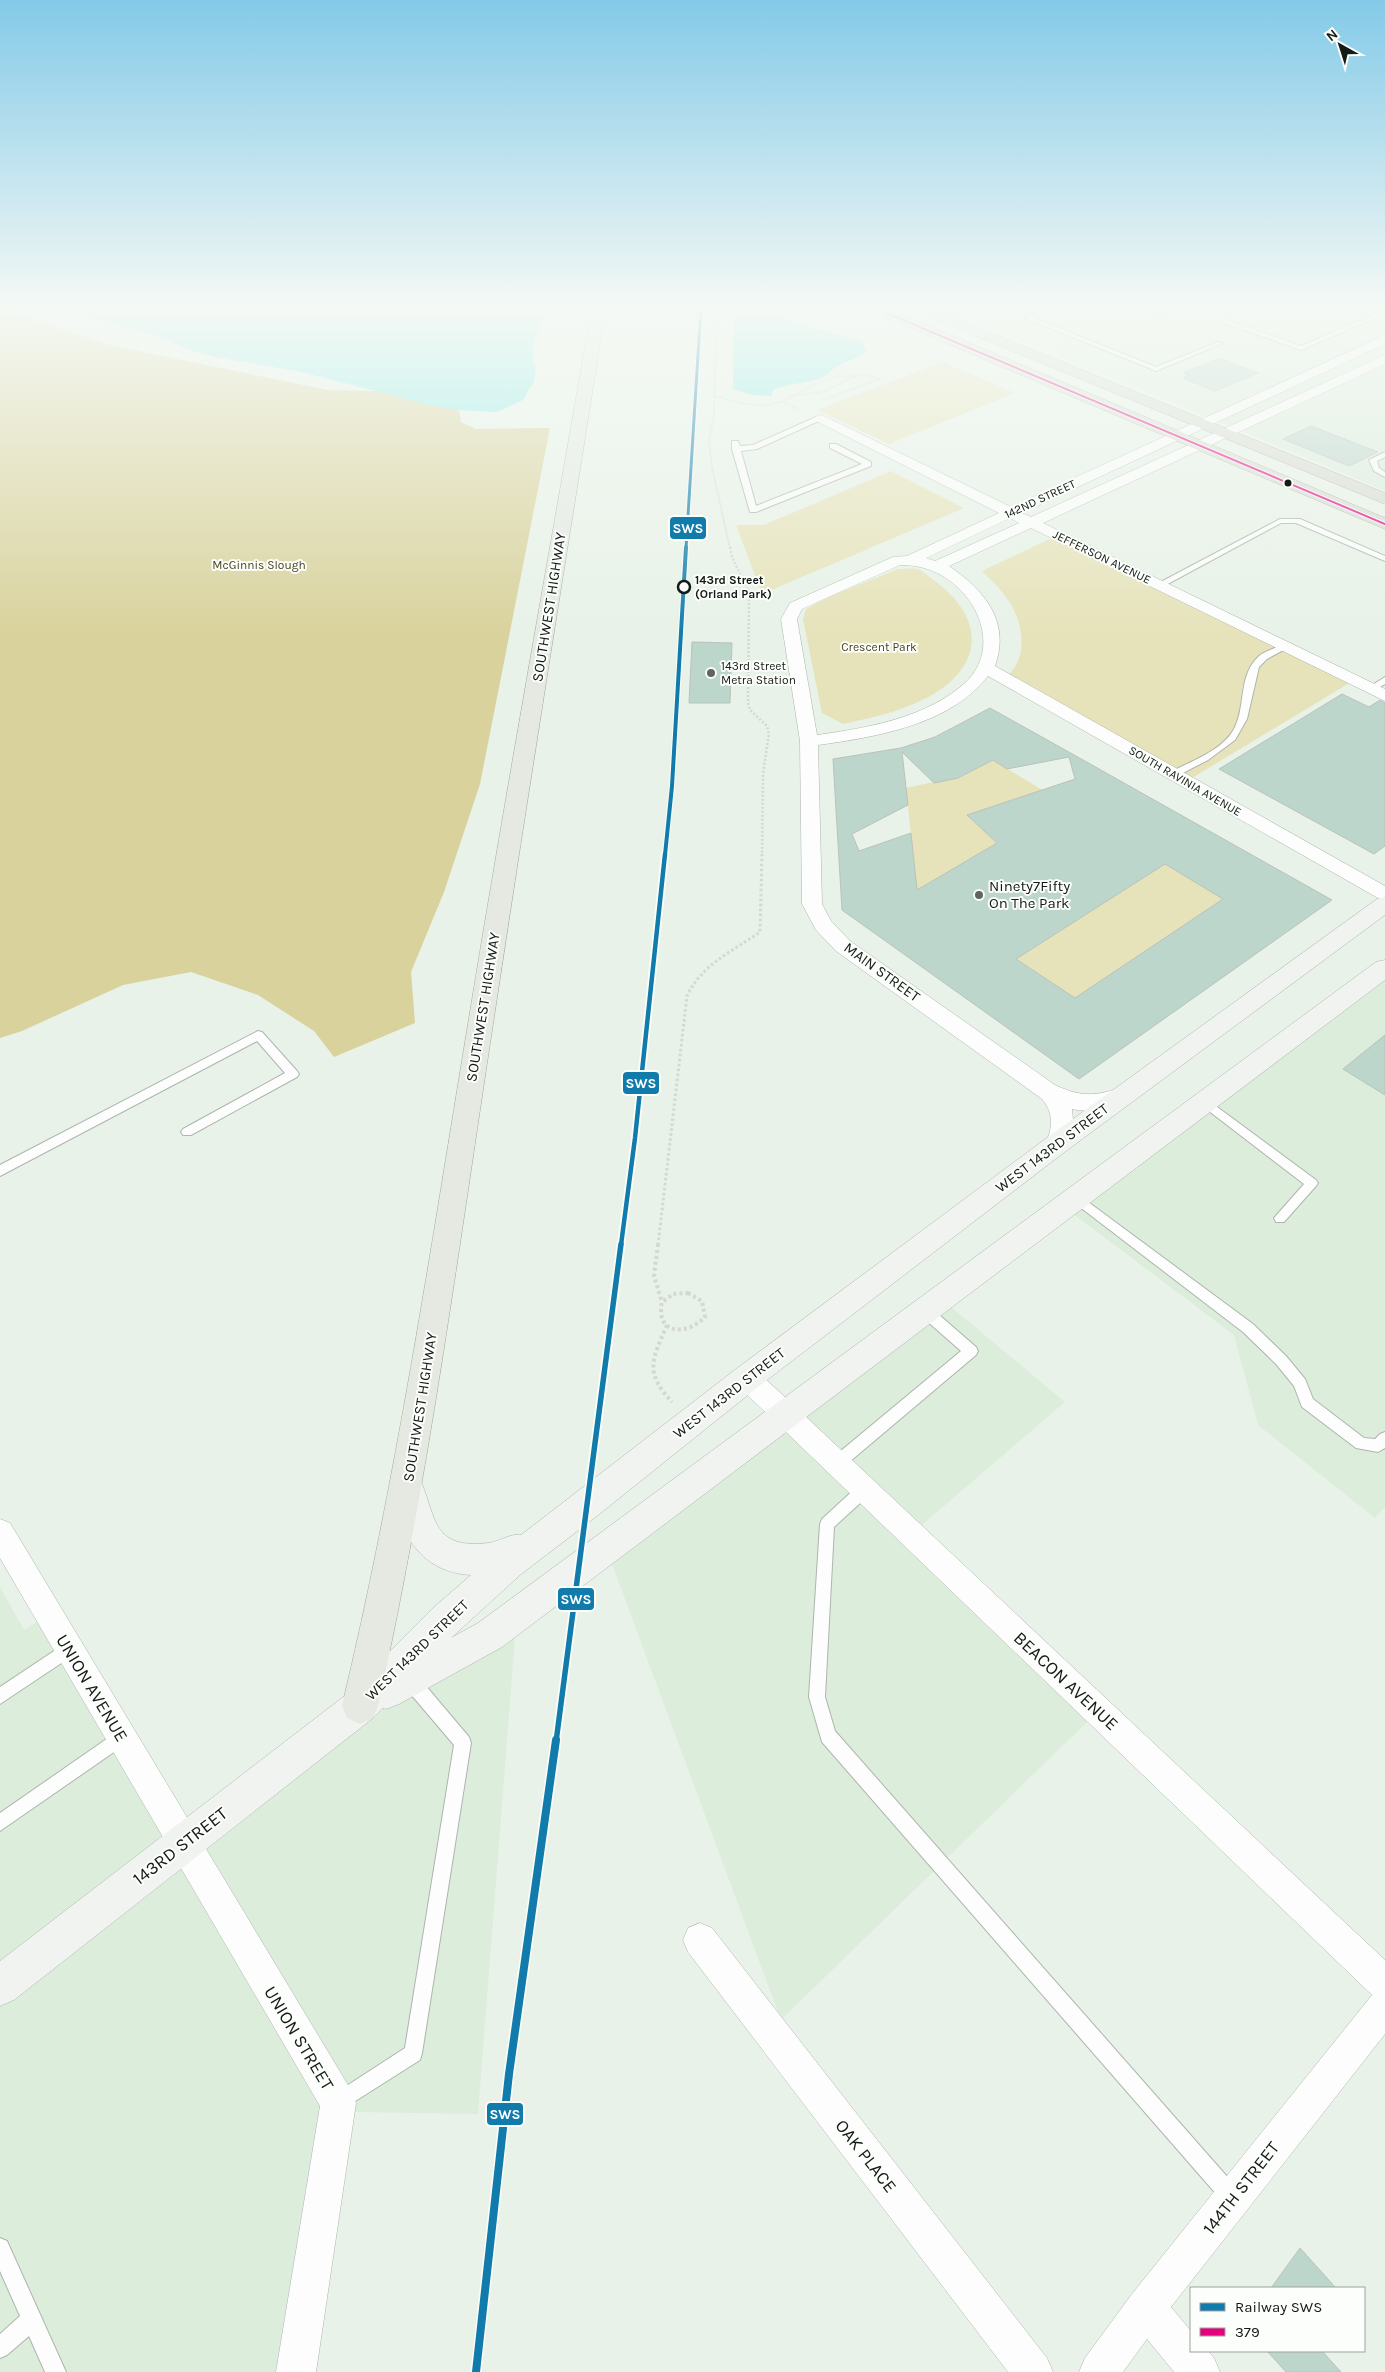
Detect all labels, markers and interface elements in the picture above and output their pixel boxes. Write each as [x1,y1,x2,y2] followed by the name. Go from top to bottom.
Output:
[1315,20,1365,70] north arrow
[1323,26,1341,45] text: N
[1002,476,1078,522] street label: 142ND STREET
[1283,478,1293,488] unlabelled marker
[669,516,707,540] line badge: SWS
[672,520,704,537] text: SWS
[1051,527,1153,587] street label: JEFFERSON AVENUE
[528,530,570,683] street label: SOUTHWEST HIGHWAY
[212,558,306,572] park label: McGinnis Slough
[695,573,772,601] place label: 143rd Street (Orland Park)
[677,580,691,594] marker: 143rd Street (Orland Park)
[841,640,917,654] park label: Crescent Park
[721,659,796,687] place label: 143rd Street Metra Station
[705,667,717,679] marker: 143rd Street Metra Station
[1126,743,1244,819] street label: SOUTH RAVINIA AVENUE
[989,877,1070,912] place label: Ninety7Fifty On The Park
[973,889,985,901] marker: Ninety7Fifty On The Park
[462,930,504,1083] street label: SOUTHWEST HIGHWAY
[841,938,924,1006] street label: MAIN STREET
[622,1071,660,1095] line badge: SWS
[625,1075,657,1092] text: SWS
[992,1099,1112,1196] street label: WEST 143RD STREET
[399,1330,441,1483] street label: SOUTHWEST HIGHWAY
[669,1343,789,1442] street label: WEST 143RD STREET
[557,1587,595,1611] line badge: SWS
[560,1591,592,1608] text: SWS
[361,1596,473,1704] street label: WEST 143RD STREET
[1009,1627,1123,1735] street label: BEACON AVENUE
[51,1630,133,1746] street label: UNION AVENUE
[128,1802,232,1890] street label: 143RD STREET
[259,1982,339,2094] street label: UNION STREET
[486,2102,524,2126] line badge: SWS
[489,2106,521,2123] text: SWS
[831,2115,901,2197] street label: OAK PLACE
[1198,2137,1284,2239] street label: 144TH STREET
[1190,2287,1365,2352] legend
[1235,2298,1322,2316] text: Railway SWS
[1235,2323,1260,2341] text: 379

